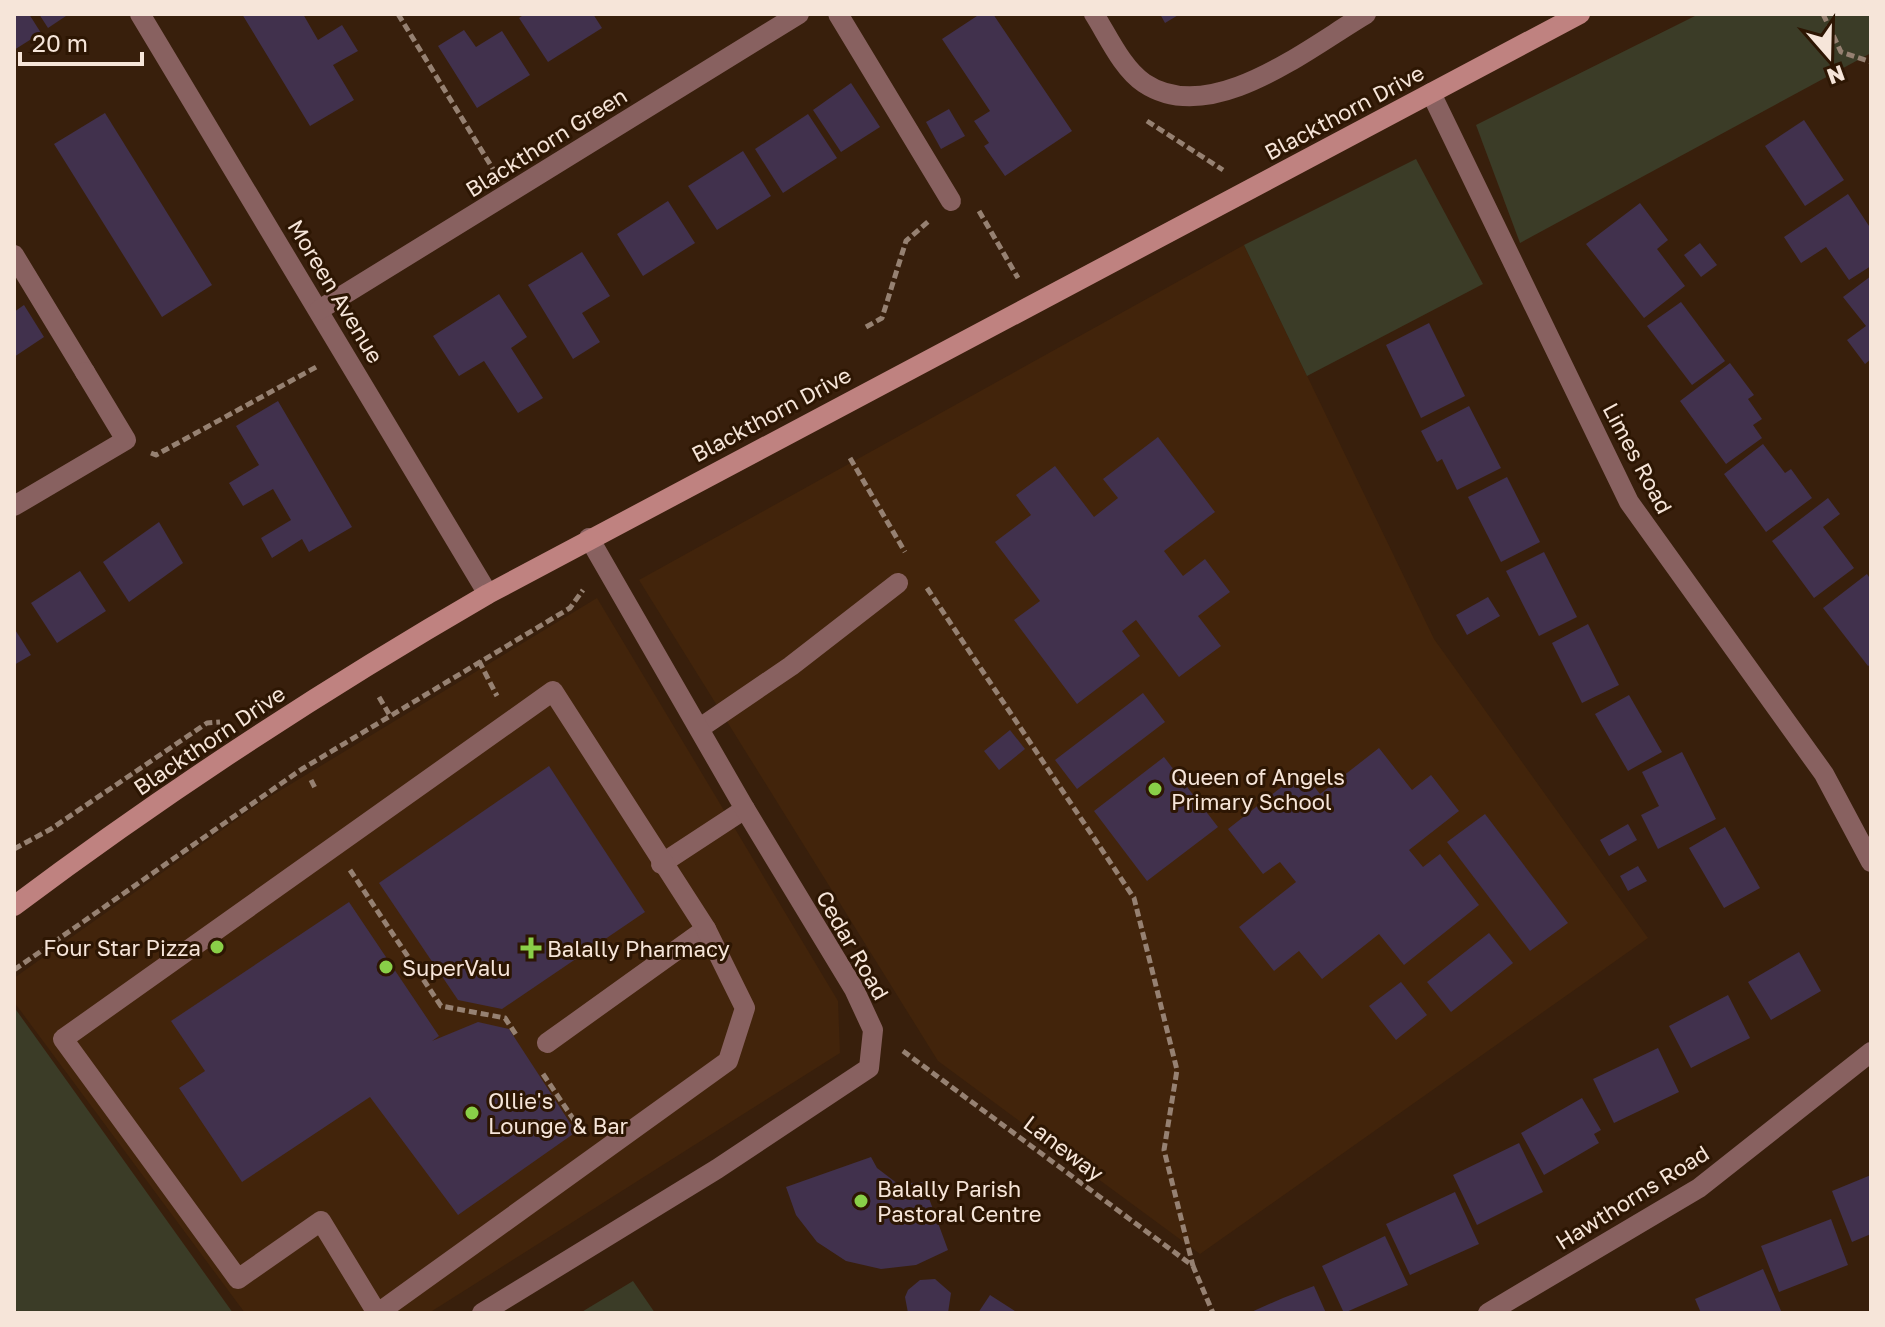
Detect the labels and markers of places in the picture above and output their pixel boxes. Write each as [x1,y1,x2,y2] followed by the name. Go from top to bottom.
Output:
[1171,763,1345,815] place label: Queen of Angels Primary School
[1146,780,1164,798] marker: Queen of Angels Primary School
[43,934,201,961] place label: Four Star Pizza
[547,935,730,962] place label: Balally Pharmacy
[208,938,226,956] marker: Four Star Pizza
[522,939,540,957] marker: Balally Pharmacy
[402,954,510,981] place label: SuperValu
[377,958,395,976] marker: SuperValu
[488,1087,629,1139] place label: Ollie's Lounge & Bar
[463,1104,481,1122] marker: Ollie's Lounge & Bar
[877,1175,1042,1227] place label: Balally Parish Pastoral Centre
[852,1192,870,1210] marker: Balally Parish Pastoral Centre

